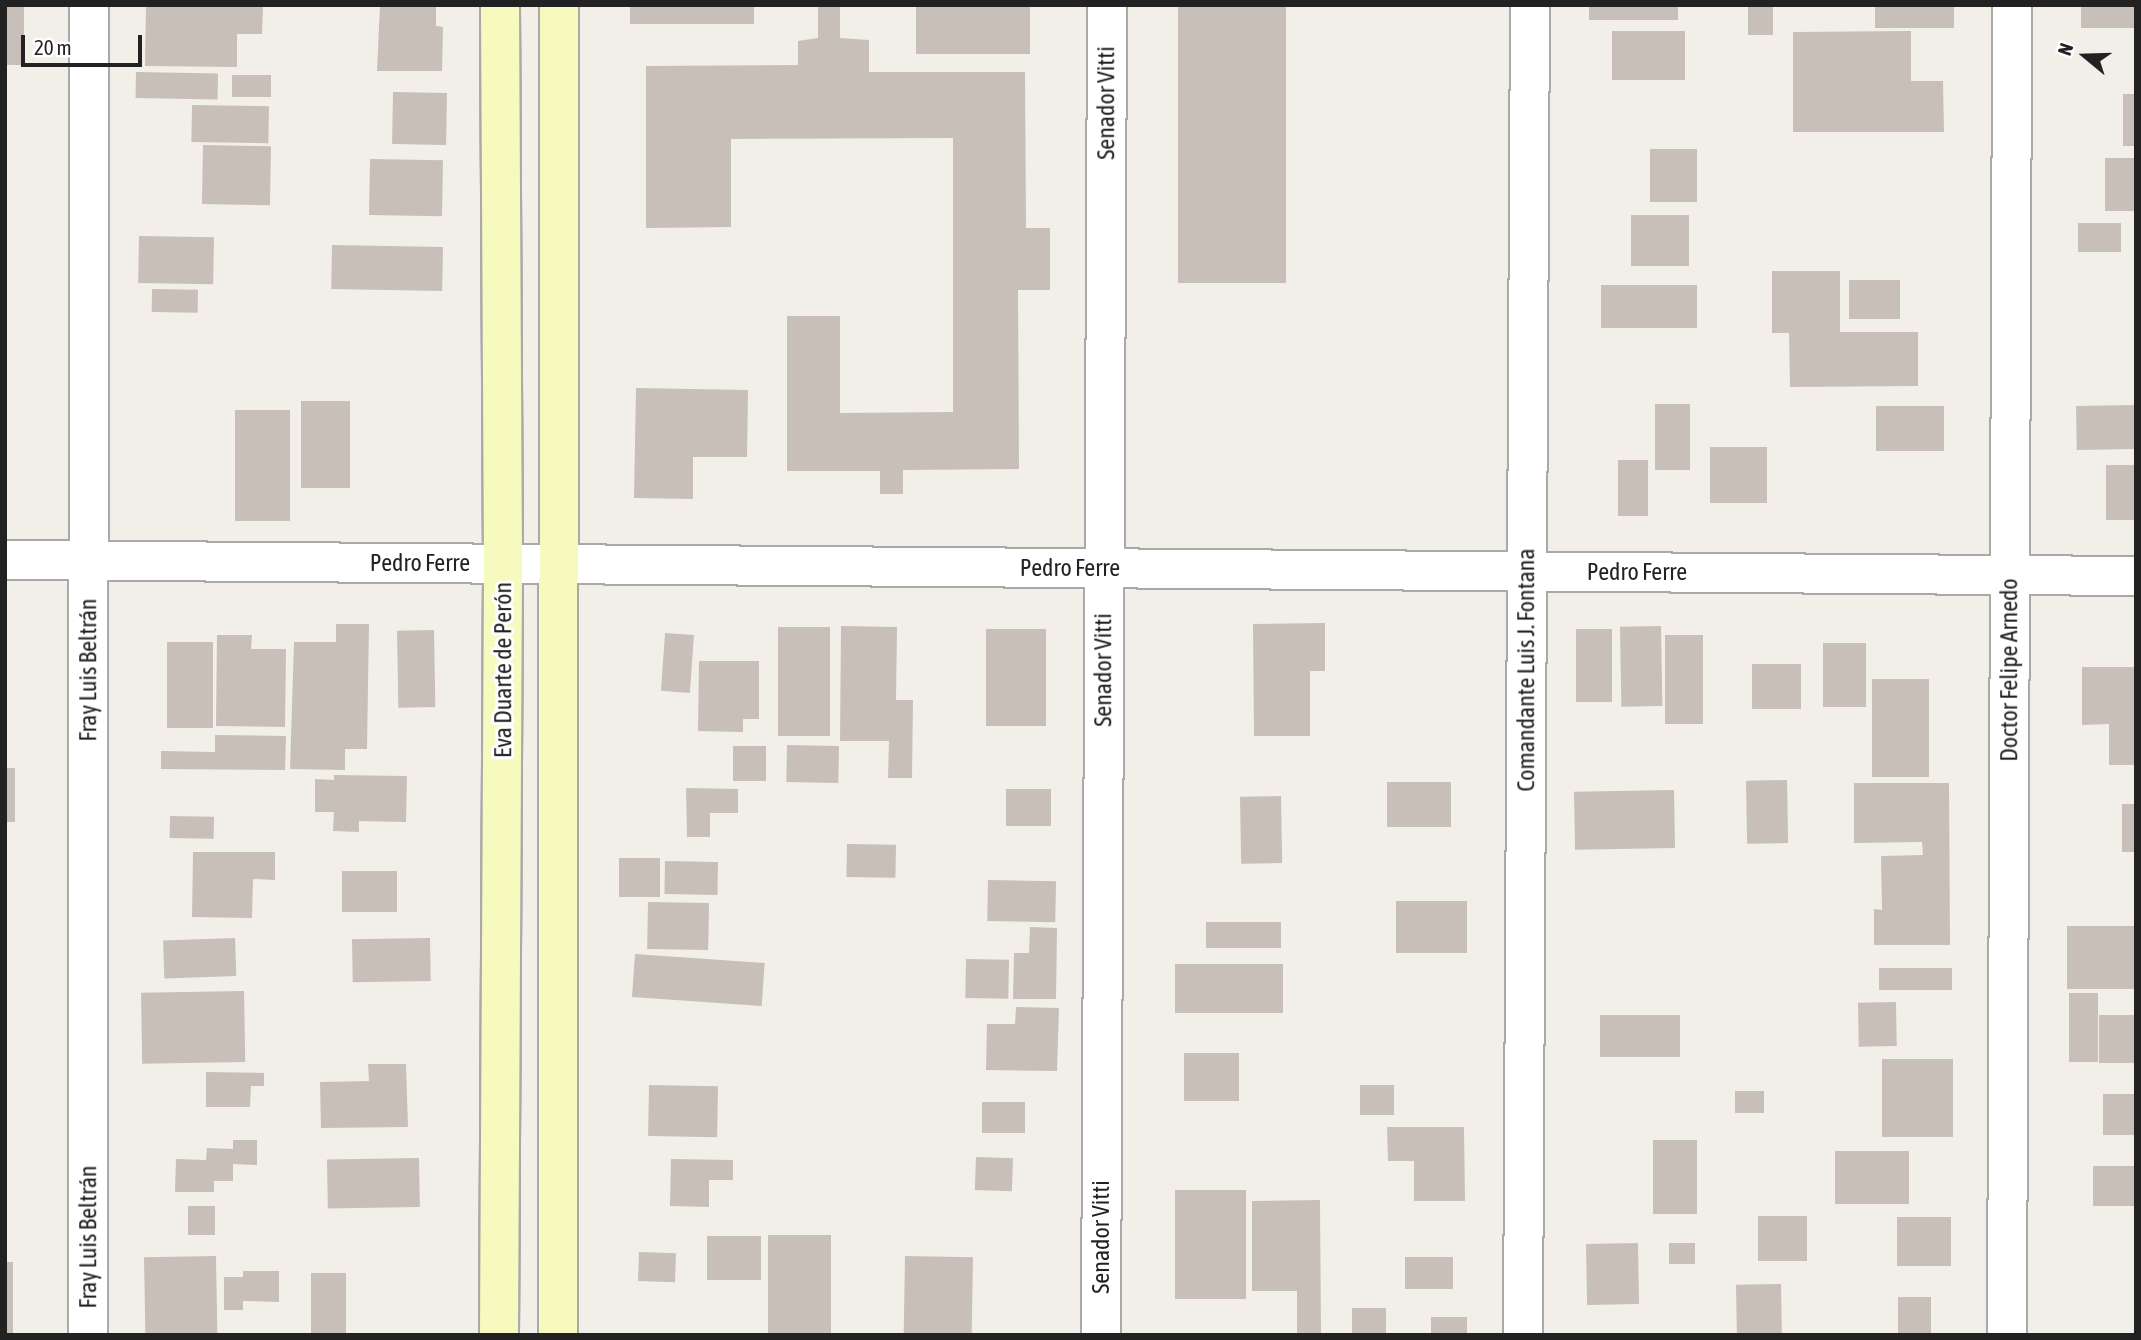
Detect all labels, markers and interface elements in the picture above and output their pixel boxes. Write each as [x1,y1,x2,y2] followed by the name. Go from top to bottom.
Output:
[24,21,145,65] scale bar
[2050,21,2120,91] north arrow
[34,35,72,59] text: 20 m
[2053,40,2077,58] text: N
[1092,46,1120,160] street label: Senador Vitti
[1512,548,1540,792] street label: Comandante Luis J. Fontana
[370,549,470,577] street label: Pedro Ferre
[1020,554,1120,582] street label: Pedro Ferre
[1587,558,1687,586] street label: Pedro Ferre
[1995,578,2023,762] street label: Doctor Felipe Arnedo
[489,582,517,758] street label: Eva Duarte de Perón
[74,598,102,742] street label: Fray Luis Beltrán
[1089,613,1117,727] street label: Senador Vitti
[74,1165,102,1309] street label: Fray Luis Beltrán
[1087,1180,1115,1294] street label: Senador Vitti

